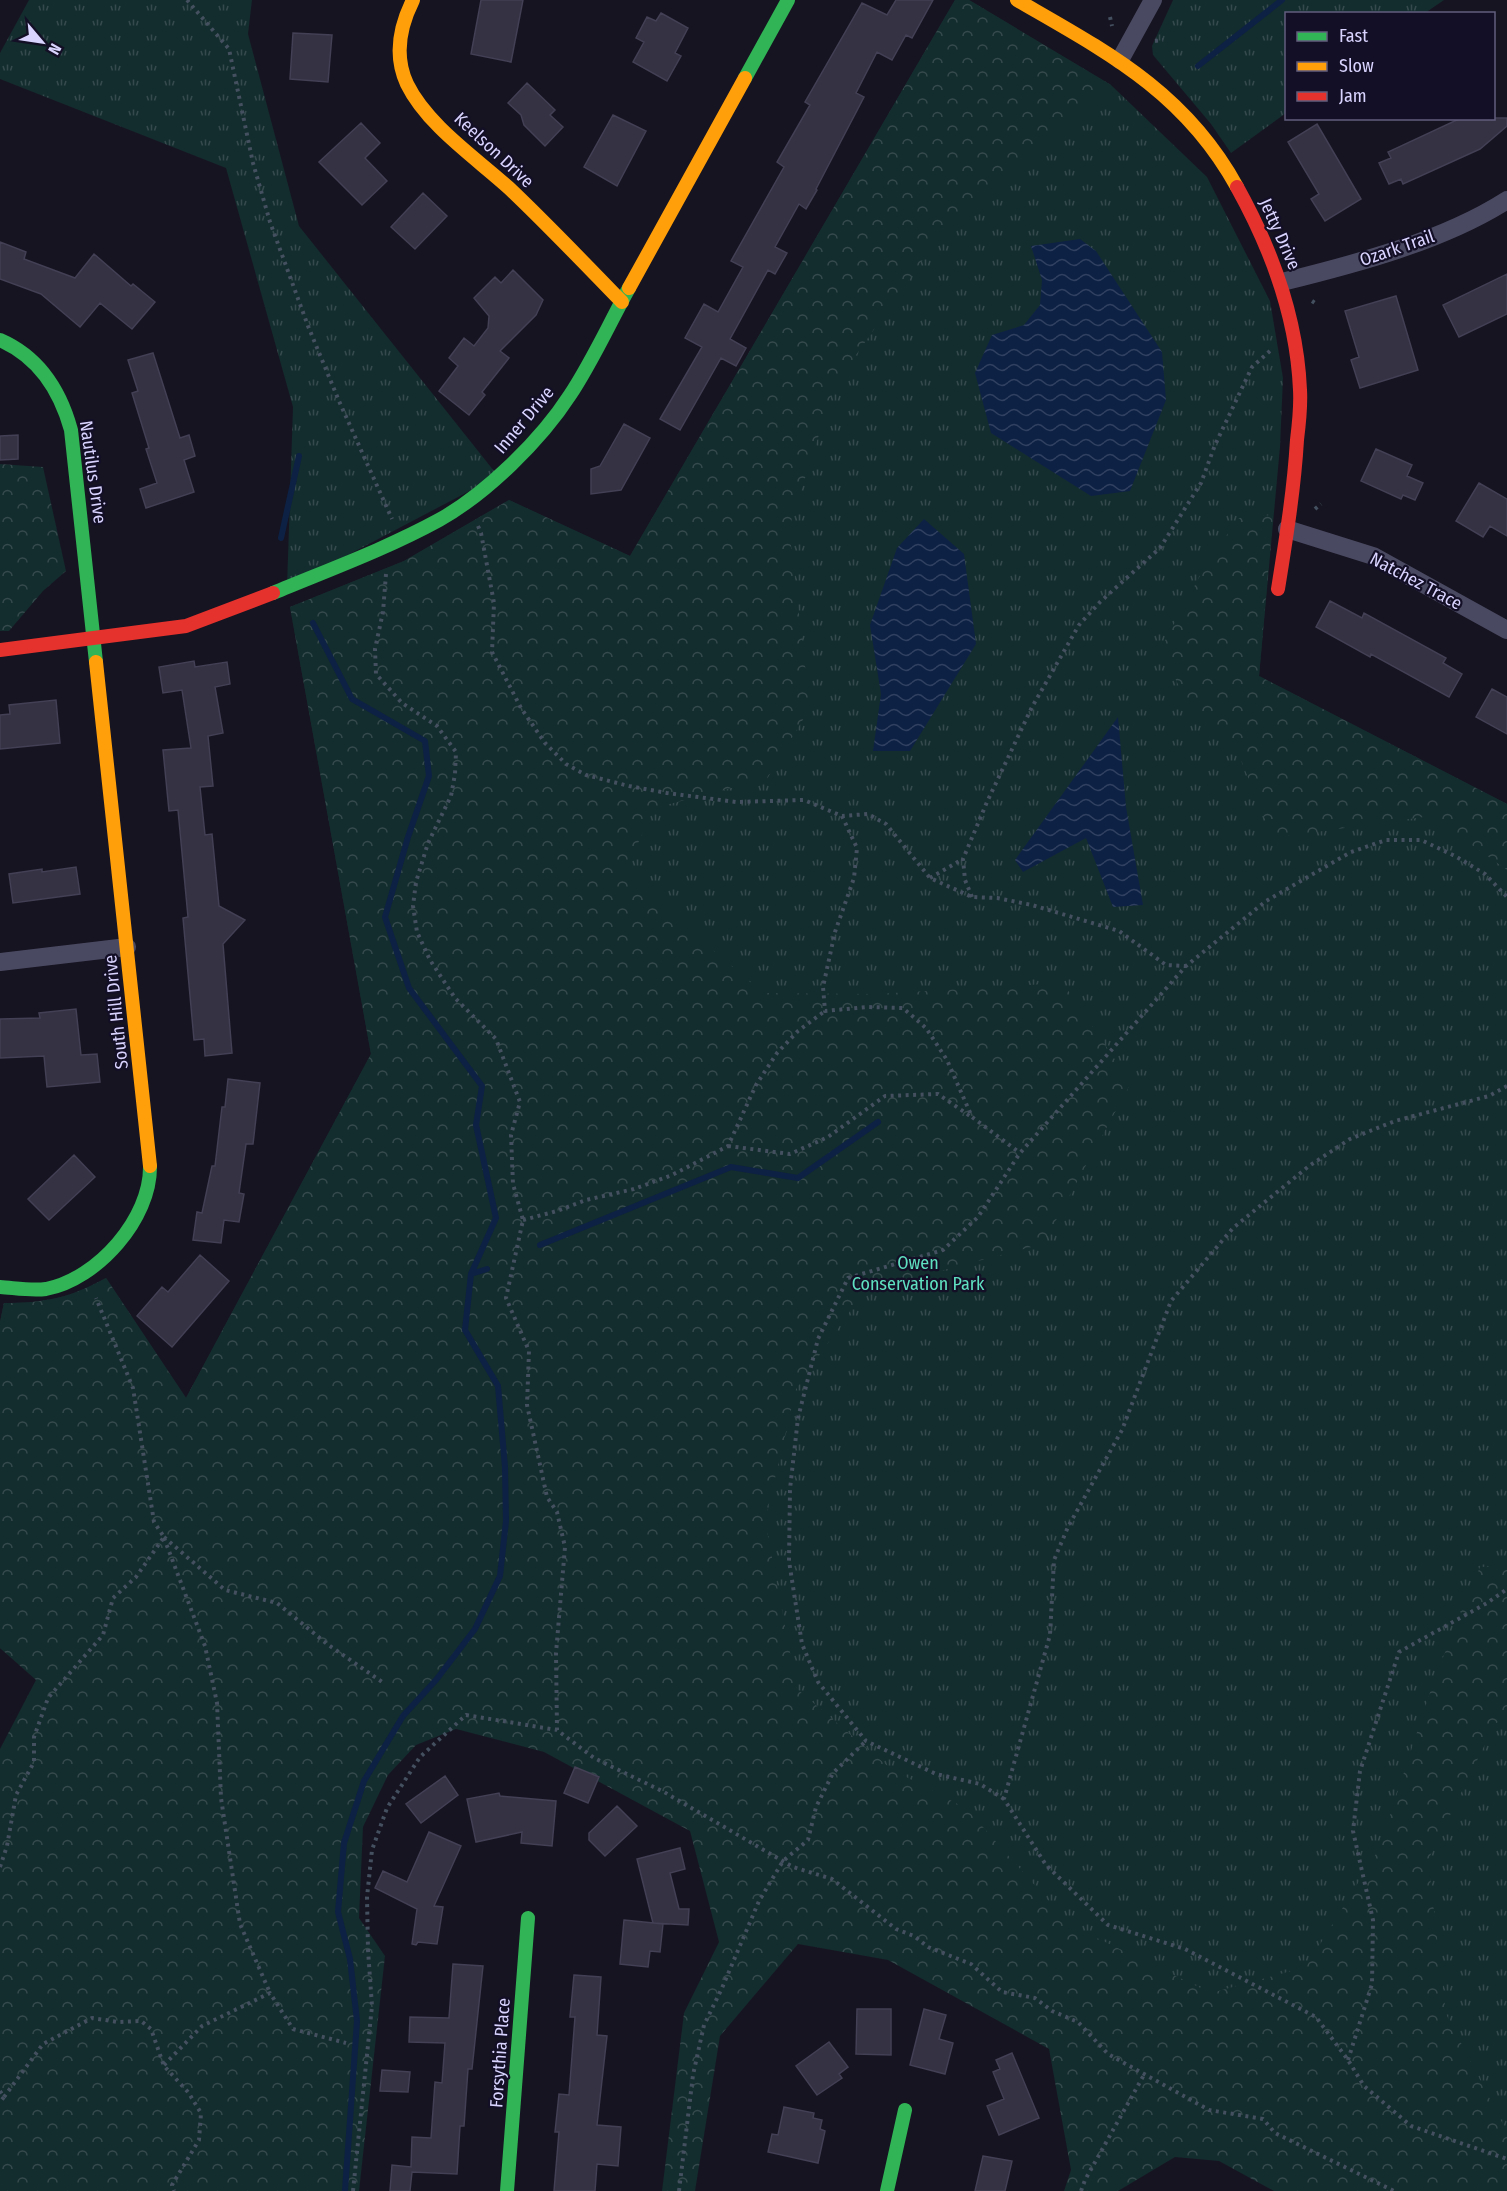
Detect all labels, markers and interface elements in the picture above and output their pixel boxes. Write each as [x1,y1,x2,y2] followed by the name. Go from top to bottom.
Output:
[12,12,72,72] north arrow
[1285,12,1495,120] legend
[1339,25,1368,47] text: Fast
[44,40,65,58] text: N
[1339,55,1374,77] text: Slow
[1339,85,1367,107] text: Jam
[450,108,538,192] street label: Keelson Drive
[1255,195,1306,273] street label: Jetty Drive
[1357,225,1437,271] street label: Ozark Trail
[489,382,559,458] street label: Inner Drive
[75,419,111,525] street label: Nautilus Drive
[1366,548,1466,615] street label: Natchez Trace
[99,954,133,1070] street label: South Hill Drive
[852,1252,985,1295] park label: Owen Conservation Park
[485,1997,515,2109] street label: Forsythia Place

